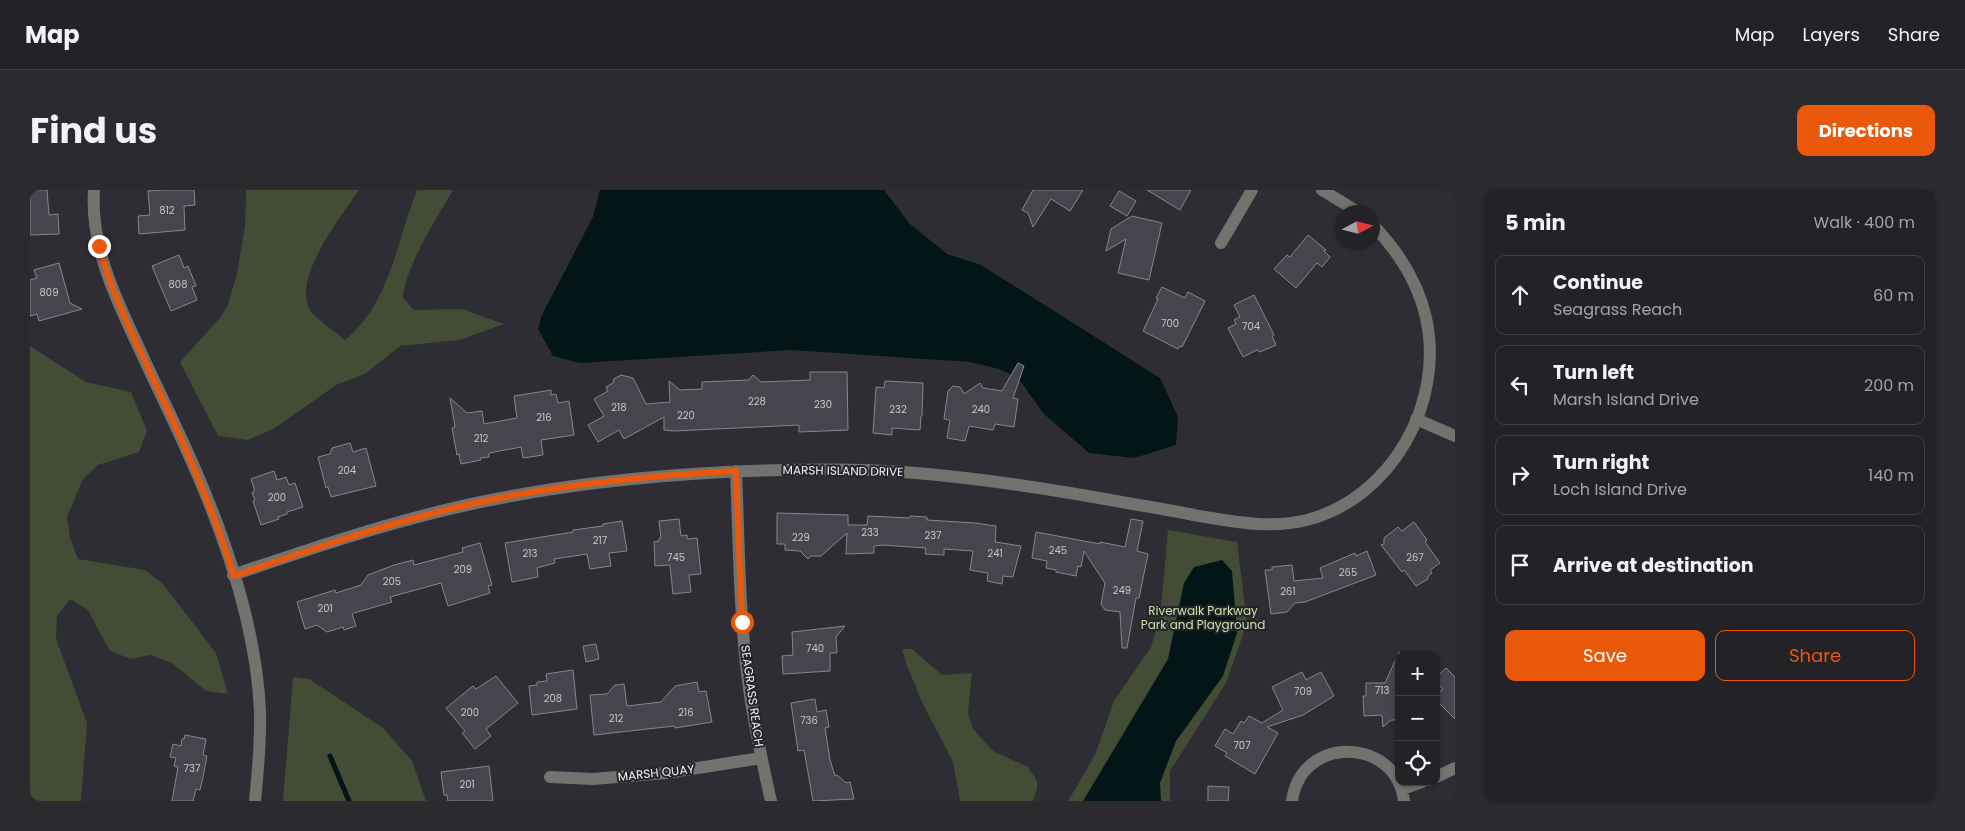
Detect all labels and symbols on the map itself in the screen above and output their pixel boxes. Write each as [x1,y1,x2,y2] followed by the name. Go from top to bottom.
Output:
[159,203,175,218] house number: 812
[1335,205,1380,250] north arrow
[88,235,111,258] route end
[169,277,187,292] house number: 808
[40,285,58,300] house number: 809
[1161,316,1179,331] house number: 700
[1242,319,1260,334] house number: 704
[748,394,766,409] house number: 228
[814,397,832,412] house number: 230
[611,400,627,415] house number: 218
[889,402,907,417] house number: 232
[972,402,990,417] house number: 240
[677,408,695,423] house number: 220
[536,410,552,425] house number: 216
[474,431,489,446] house number: 212
[783,461,903,480] street label: MARSH ISLAND DRIVE
[338,463,356,478] house number: 204
[268,490,286,505] house number: 200
[861,525,879,540] house number: 233
[924,528,942,543] house number: 237
[792,530,810,545] house number: 229
[593,533,608,548] house number: 217
[1049,543,1067,558] house number: 245
[523,546,538,561] house number: 213
[987,546,1003,561] house number: 241
[667,550,685,565] house number: 745
[1406,550,1424,565] house number: 267
[454,562,472,577] house number: 209
[1339,565,1357,580] house number: 265
[383,574,401,589] house number: 205
[1113,583,1131,598] house number: 249
[1280,584,1296,599] house number: 261
[317,601,333,616] house number: 201
[1141,602,1265,633] park label: Riverwalk Parkway Park and Playground
[731,611,754,634] route start
[806,641,824,656] house number: 740
[737,644,768,748] street label: SEAGRASS REACH
[1375,683,1389,698] house number: 713
[1294,684,1312,699] house number: 709
[544,691,562,706] house number: 208
[461,705,479,720] house number: 200
[678,705,694,720] house number: 216
[609,711,624,726] house number: 212
[800,713,818,728] house number: 736
[1233,738,1251,753] house number: 707
[617,760,695,785] street label: MARSH QUAY
[184,761,201,776] house number: 737
[459,777,475,792] house number: 201

